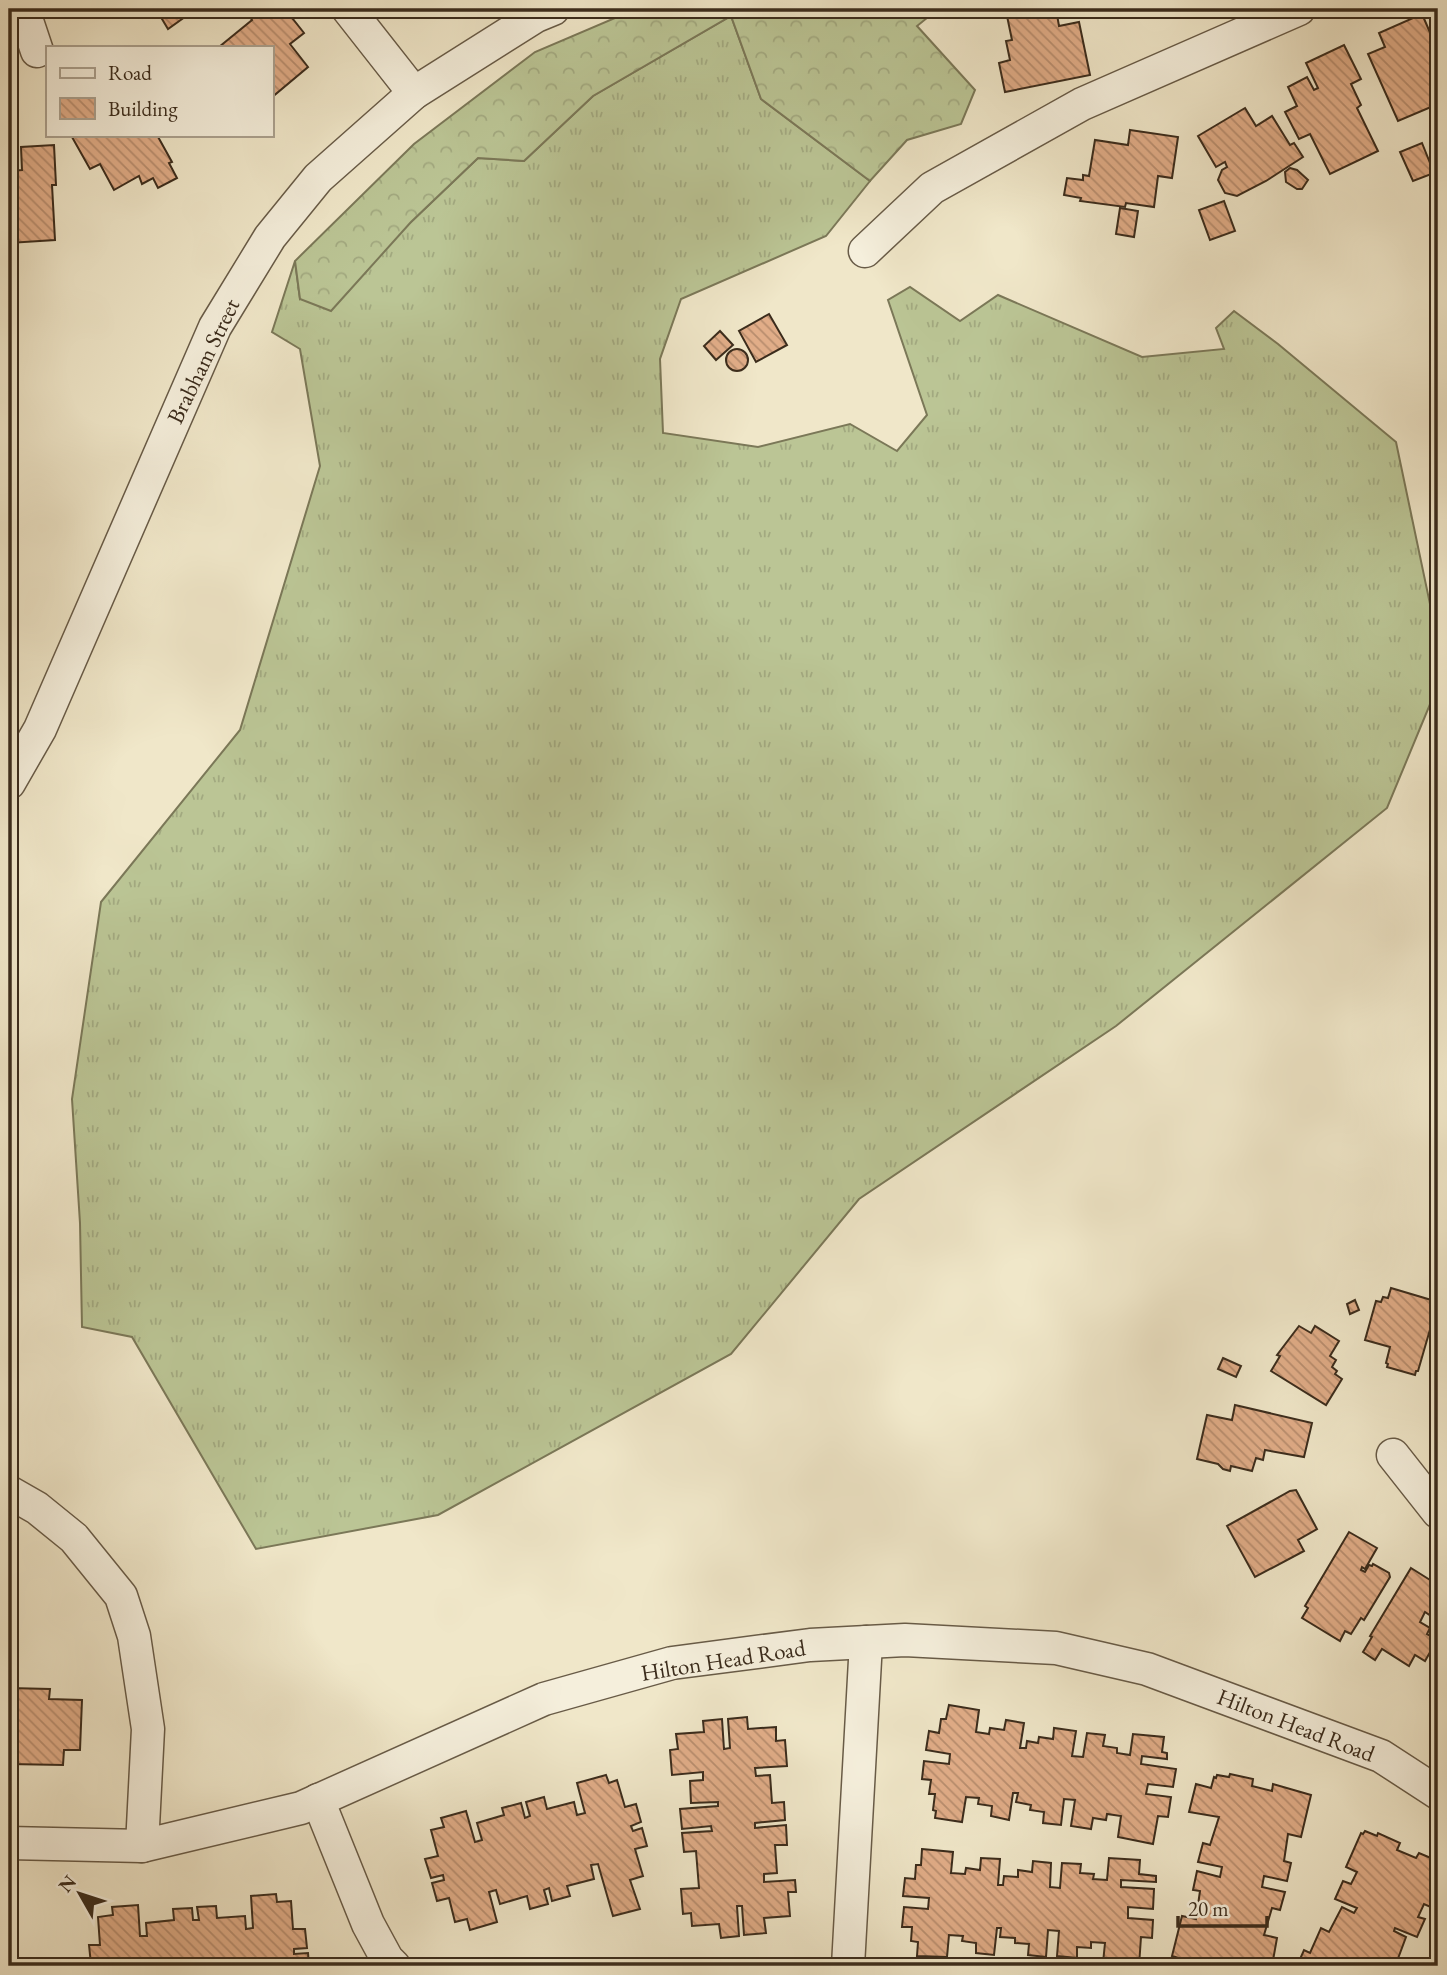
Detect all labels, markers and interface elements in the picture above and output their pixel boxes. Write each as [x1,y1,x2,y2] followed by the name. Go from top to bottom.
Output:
[46,46,273,136] legend
[108,59,152,86] text: Road
[108,95,178,122] text: Building
[160,293,247,429] street label: Brabham Street
[639,1632,808,1688] street label: Hilton Head Road
[1213,1681,1379,1769] street label: Hilton Head Road
[46,1860,116,1930] north arrow
[53,1869,82,1897] text: N
[1178,1884,1267,1928] scale bar
[1188,1895,1229,1922] text: 20 m

